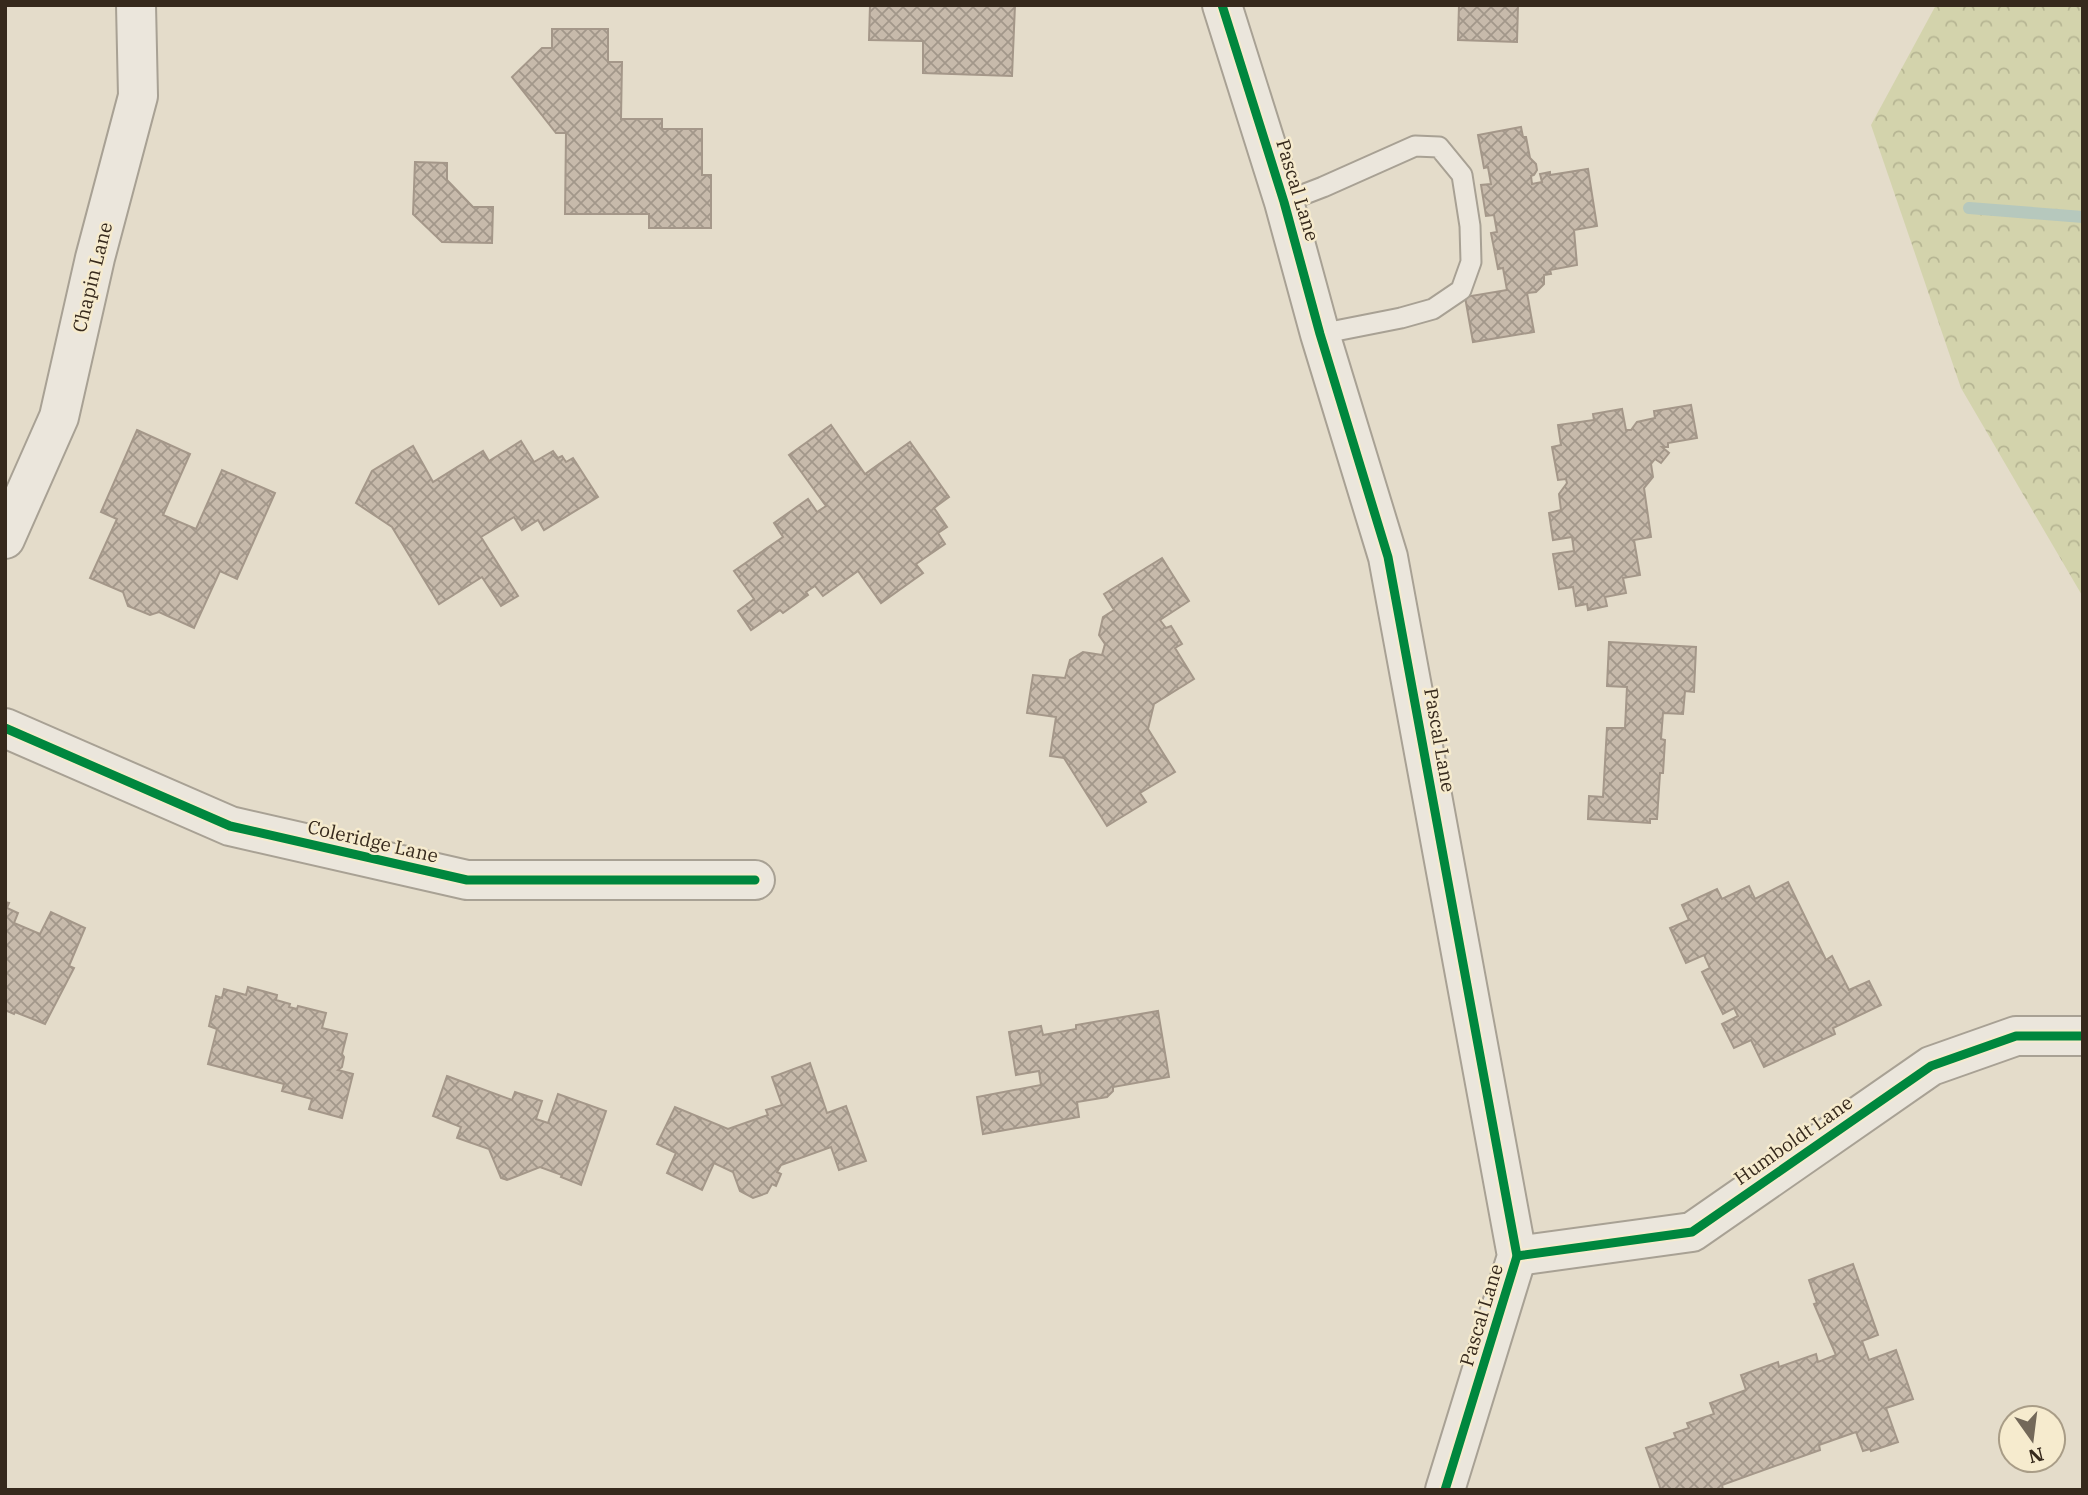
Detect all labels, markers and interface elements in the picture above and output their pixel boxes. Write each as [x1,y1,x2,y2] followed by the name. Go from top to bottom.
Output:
[1271,136,1325,244] street label: Pascal Lane
[67,219,117,335] street label: Chapin Lane
[1419,686,1461,794] street label: Pascal Lane
[305,814,441,868] street label: Coleridge Lane
[1729,1090,1857,1190] street label: Humboldt Lane
[1454,1261,1508,1369] street label: Pascal Lane
[1997,1404,2067,1474] north arrow
[2026,1442,2046,1469] text: N

